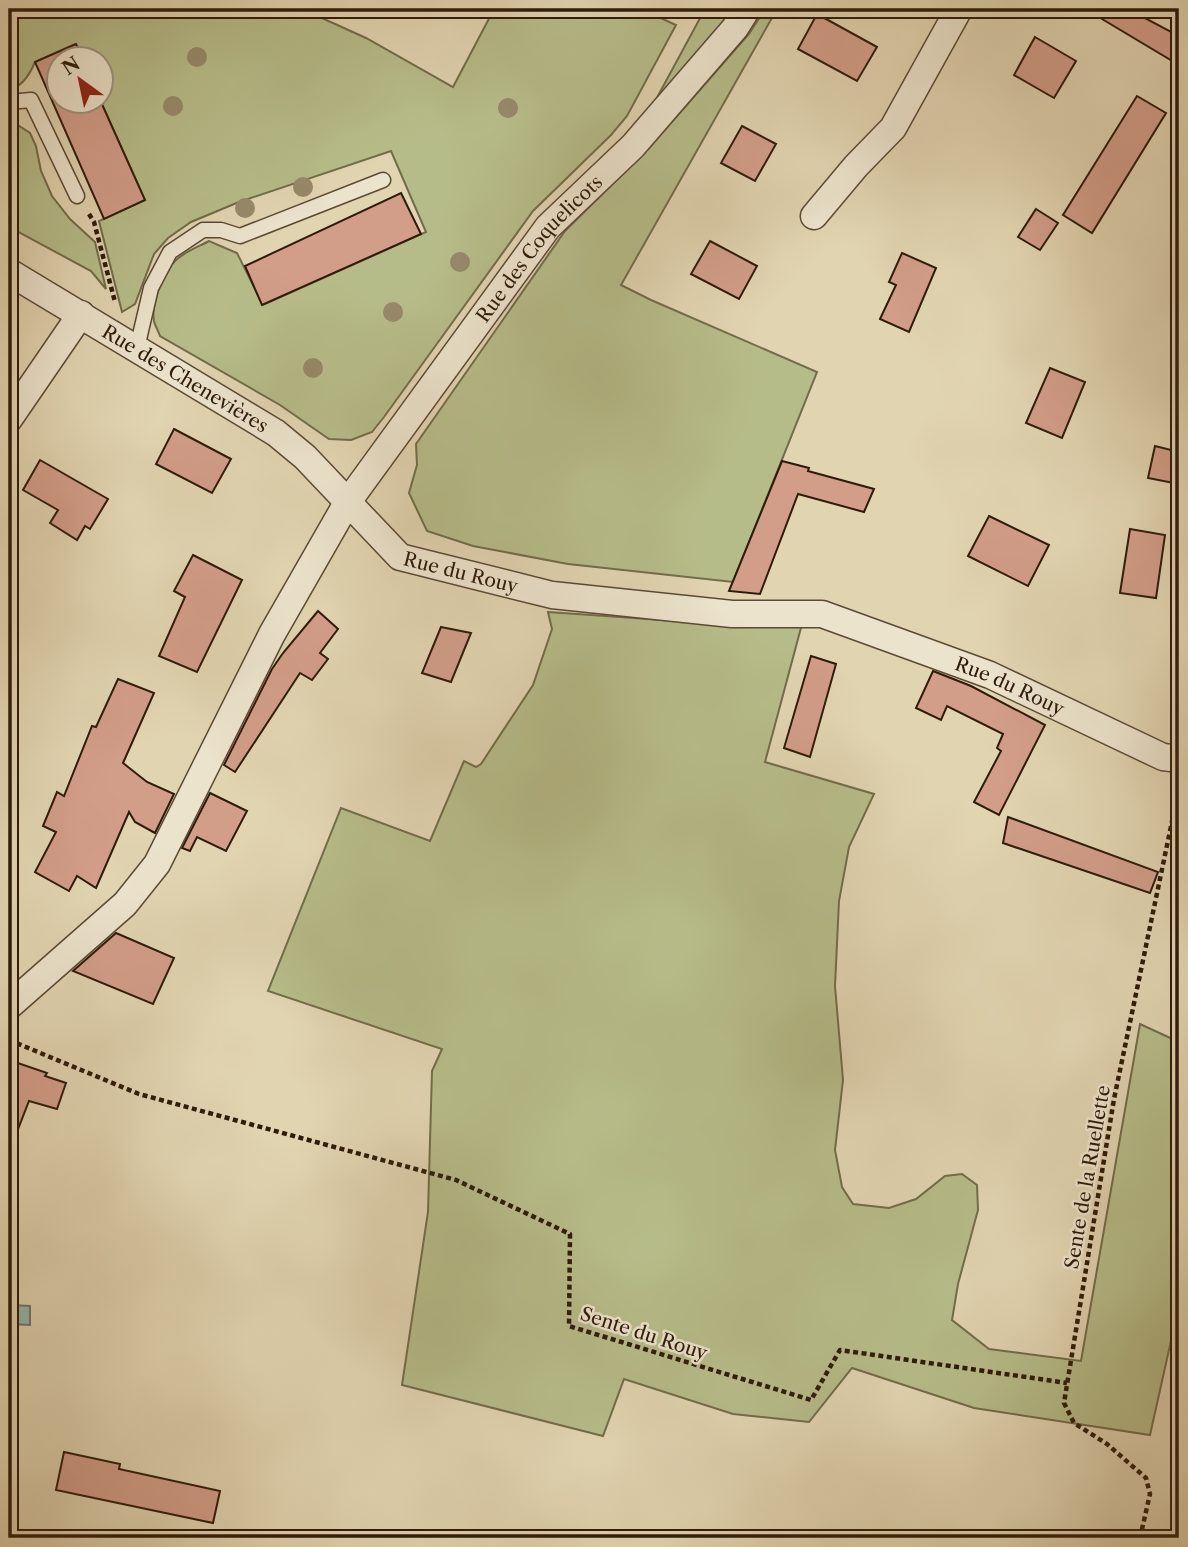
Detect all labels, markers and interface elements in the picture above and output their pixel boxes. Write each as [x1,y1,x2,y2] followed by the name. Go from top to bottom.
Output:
[46,46,116,116] north arrow
[58,52,84,80] text: N
[472,171,607,327] street label: Rue des Coquelicots
[98,320,272,438] street label: Rue des Chenevières
[401,547,521,598] street label: Rue du Rouy
[952,652,1068,721] street label: Rue du Rouy
[1060,1083,1115,1271] street label: Sente de la Ruellette
[577,1302,711,1365] street label: Sente du Rouy

